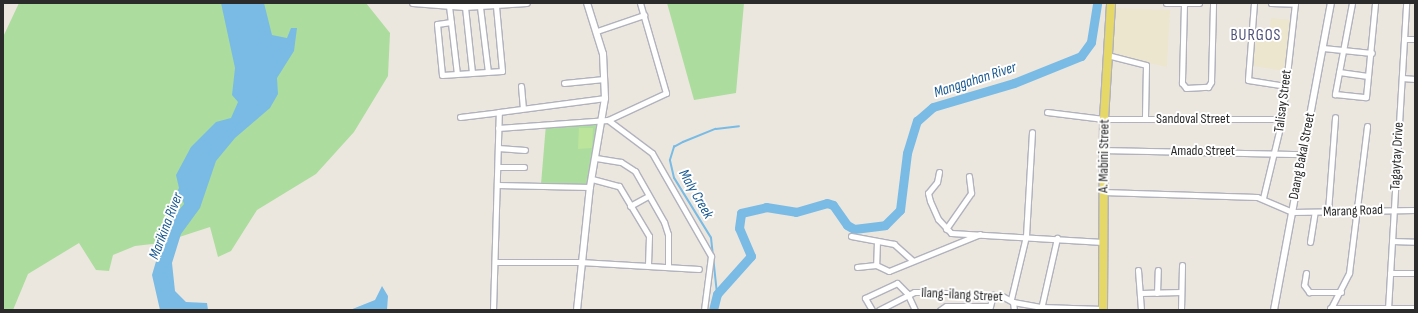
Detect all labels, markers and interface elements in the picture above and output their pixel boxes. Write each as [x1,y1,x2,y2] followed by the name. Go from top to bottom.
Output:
[1231,26,1281,46] district label: BURGOS
[932,58,1018,102] water label: Manggahan River
[1271,69,1295,133] street label: Talisay Street
[1156,111,1230,127] street label: Sandoval Street
[1285,111,1319,201] street label: Daang Bakal Street
[1095,119,1113,193] street label: A. Mabini Street
[1387,122,1407,190] street label: Tagaytay Drive
[1171,143,1235,159] street label: Amado Street
[675,166,717,222] water label: Maly Creek
[145,190,187,262] water label: Marikina River
[1323,202,1383,220] street label: Marang Road
[921,284,1003,306] street label: Ilang-ilang Street

